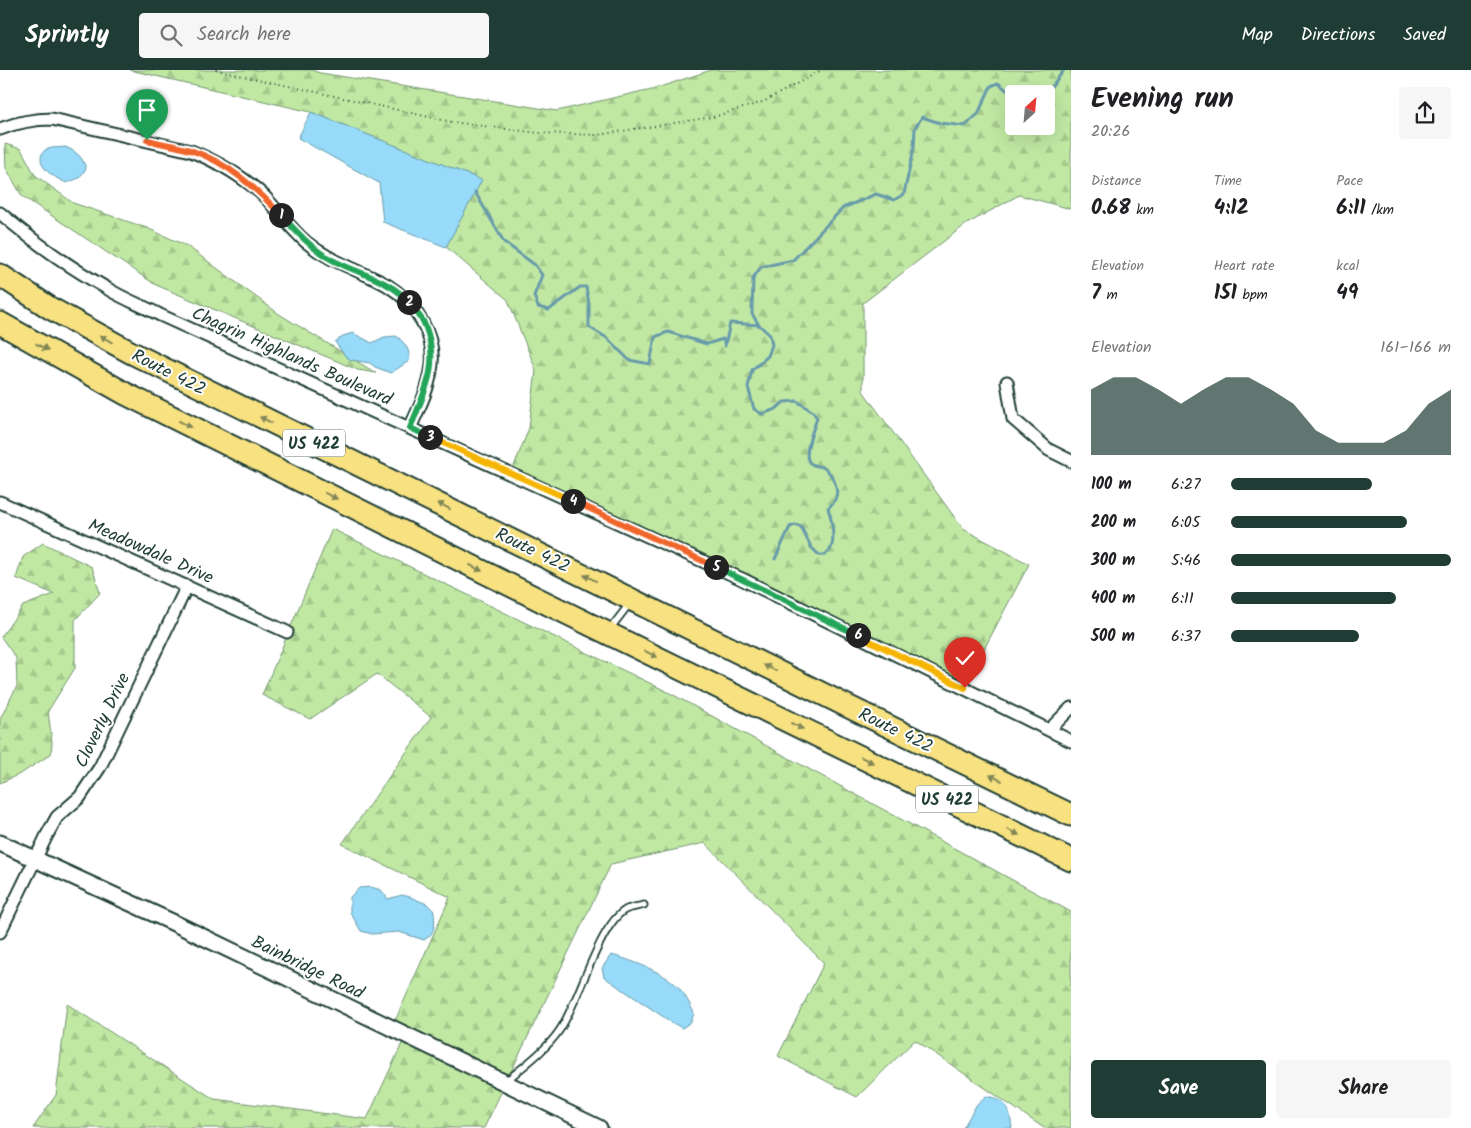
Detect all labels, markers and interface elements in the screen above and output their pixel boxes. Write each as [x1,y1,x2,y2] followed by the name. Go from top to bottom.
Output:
[139,13,489,58] search box
[25,16,109,55] text: Sprintly
[197,20,291,50] text: Search here
[157,21,185,49] icon: search
[1241,21,1273,50] text: Map
[1301,21,1375,50] text: Directions
[1403,21,1446,50] text: Saved
[1091,77,1234,122] text: Evening run
[1005,85,1055,135] north arrow
[1005,85,1055,135] map controls
[1399,87,1451,139] button: share
[126,89,168,140] pin
[133,96,161,124] icon: arrive
[1091,119,1130,144] text: 20:26
[1091,170,1141,192] text: Distance
[1214,170,1242,192] text: Time
[1336,170,1363,192] text: Pace
[1091,192,1131,225] text: 0.68
[1214,192,1249,225] text: 4:12
[1336,192,1366,225] text: 6:11
[1131,199,1154,221] text: km
[1366,199,1394,221] text: /km
[268,202,294,228] pin: 1
[279,204,284,226] text: 1
[1091,255,1144,277] text: Elevation
[1214,255,1275,277] text: Heart rate
[1336,255,1359,277] text: kcal
[1091,277,1101,310] text: 7
[1214,277,1237,310] text: 151
[1336,277,1358,310] text: 49
[1101,284,1118,306] text: m
[1237,284,1268,306] text: bpm
[396,290,422,314] pin: 2
[405,291,414,313] text: 2
[186,300,397,415] street label: Chagrin Highlands Boulevard
[99,334,112,343] one-way arrow
[1091,335,1152,360] text: Elevation
[1380,335,1451,360] text: 161–166 m
[126,342,211,405] street label: Route 422
[35,343,49,351] one-way arrow
[259,416,273,424] one-way arrow
[178,420,193,428] one-way arrow
[418,424,442,450] pin: 3
[427,426,434,448] text: 3
[283,429,345,456] road number: US 422
[1091,472,1132,497] text: 100 m
[1171,472,1201,497] text: 6:27
[560,488,586,514] pin: 4
[570,490,577,512] text: 4
[324,492,338,500] one-way arrow
[437,502,451,510] one-way arrow
[1091,510,1136,535] text: 200 m
[1171,510,1200,535] text: 6:05
[83,512,218,593] street label: Meadowdale Drive
[490,521,575,582] street label: Route 422
[1091,548,1135,573] text: 300 m
[1171,548,1201,573] text: 5:46
[704,554,728,580] pin: 5
[713,556,720,578] text: 5
[469,564,484,572] one-way arrow
[582,574,597,582] one-way arrow
[1091,586,1135,611] text: 400 m
[1171,586,1194,611] text: 6:11
[846,622,870,648] pin: 6
[855,624,862,646] text: 6
[1091,624,1135,649] text: 500 m
[1171,624,1200,649] text: 6:37
[944,637,986,688] pin
[951,644,979,672] icon: check
[644,650,658,658] one-way arrow
[763,664,777,672] one-way arrow
[68,668,139,773] street label: Cloverly Drive
[853,701,938,762] street label: Route 422
[790,722,804,730] one-way arrow
[860,756,874,764] one-way arrow
[988,774,1003,782] one-way arrow
[916,786,978,812] road number: US 422
[1006,828,1020,836] one-way arrow
[246,928,370,1009] street label: Bainbridge Road
[1091,1060,1266,1118] button: Save
[1276,1060,1451,1118] button: Share

